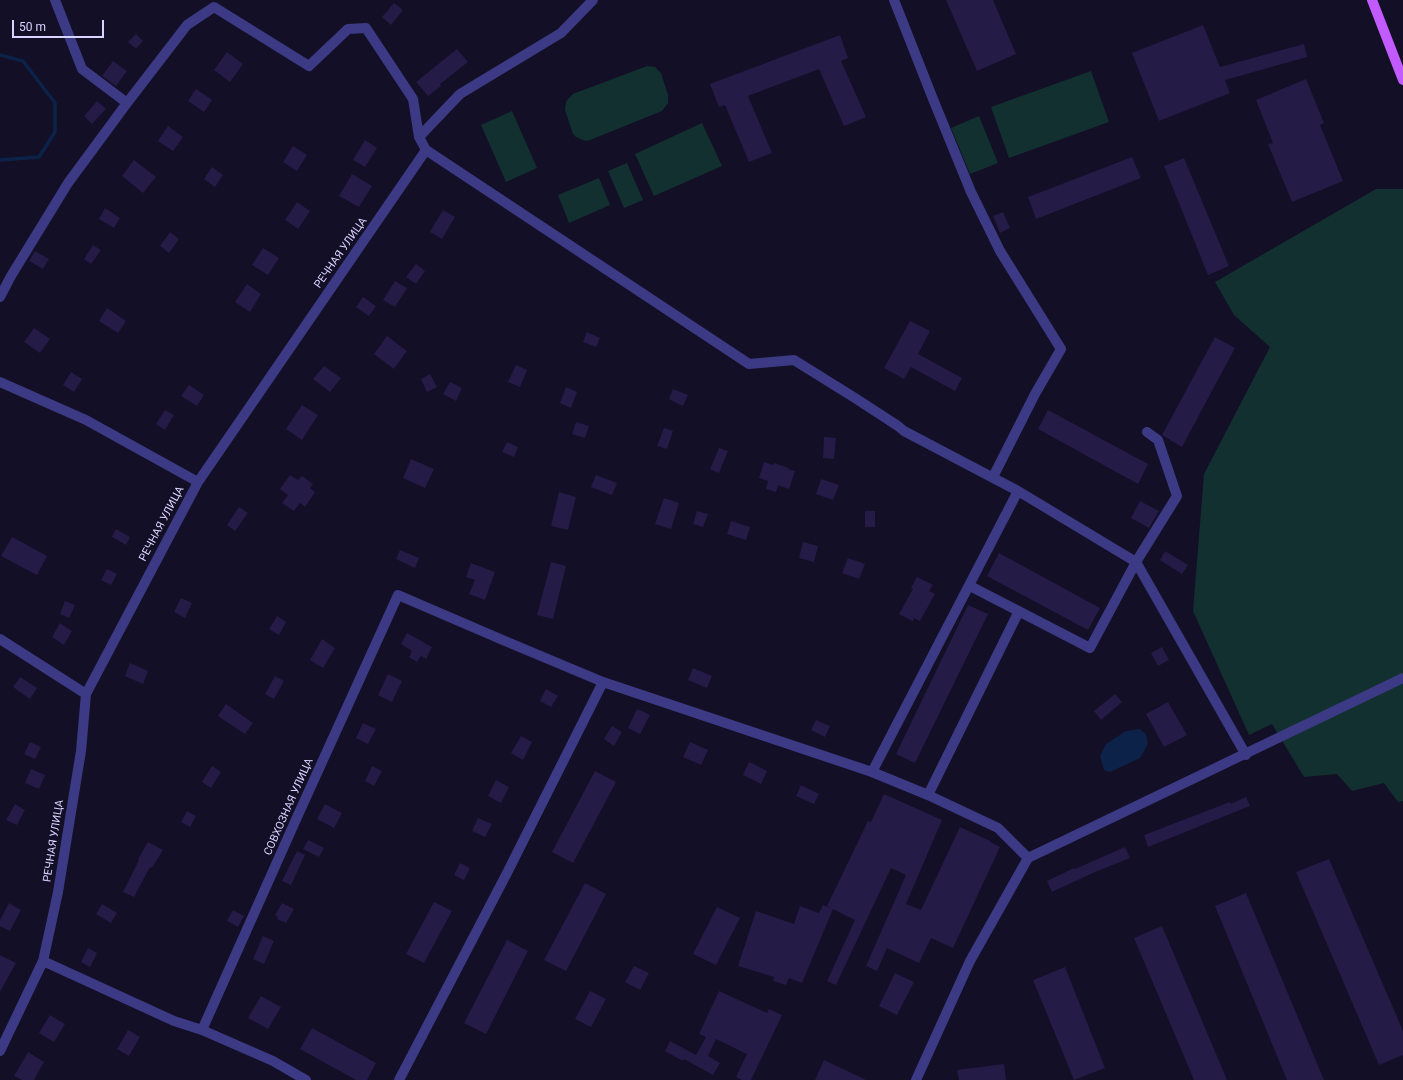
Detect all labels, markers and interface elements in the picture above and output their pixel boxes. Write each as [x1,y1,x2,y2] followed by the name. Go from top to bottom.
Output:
[14,12,106,38] scale bar
[19,20,46,34] text: 50 m
[312,215,370,291] street label: РЕЧНАЯ УЛИЦА
[137,484,187,564] street label: РЕЧНАЯ УЛИЦА
[262,756,316,858] street label: СОВХОЗНАЯ УЛИЦА
[41,799,67,883] street label: РЕЧНАЯ УЛИЦА

